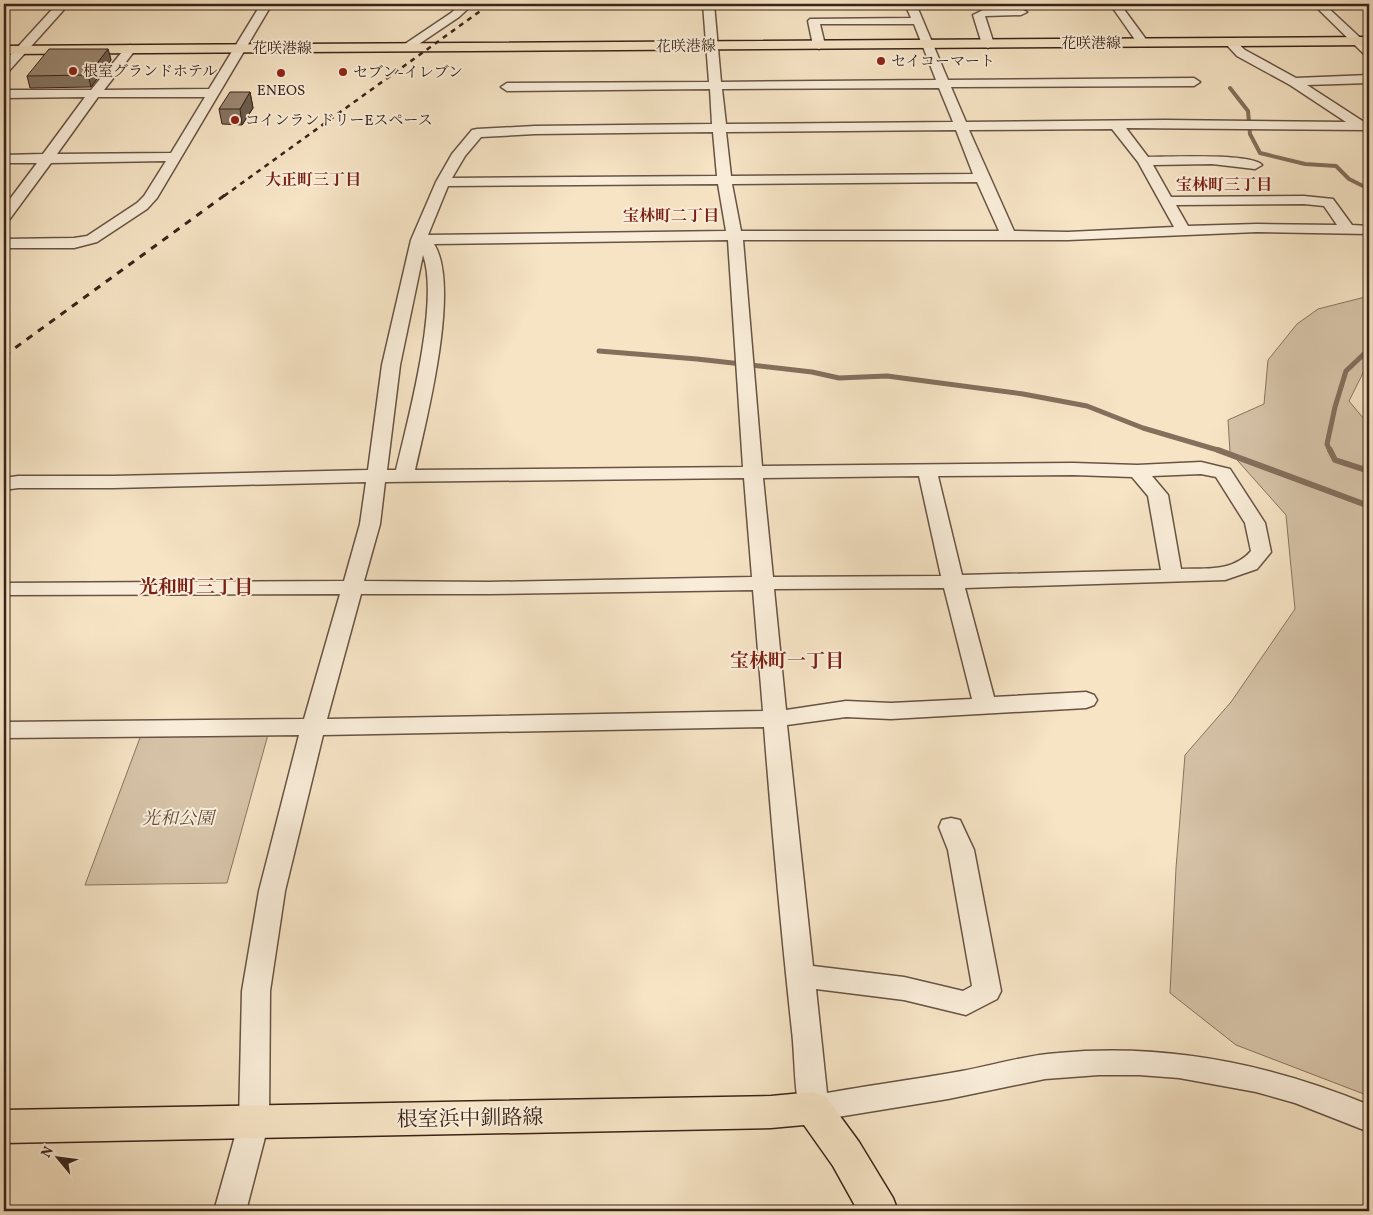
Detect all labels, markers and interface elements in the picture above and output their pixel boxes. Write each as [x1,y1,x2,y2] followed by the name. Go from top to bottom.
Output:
[1061,34,1121,55] street label: 花咲港線
[656,36,716,59] street label: 花咲港線
[252,39,312,60] street label: 花咲港線
[891,52,995,73] place label: セイコーマート
[875,55,887,67] marker: セイコーマート
[83,62,217,83] place label: 根室グランドホテル
[353,63,463,84] place label: セブン-イレブン
[67,65,79,77] marker: 根室グランドホテル
[337,66,349,78] marker: セブン-イレブン
[275,67,287,79] marker: ENEOS
[257,81,305,102] place label: ENEOS
[245,111,433,132] place label: コインランドリーEスペース
[229,114,241,126] marker: コインランドリーEスペース
[265,170,361,192] district label: 大正町三丁目
[1176,175,1272,197] district label: 宝林町三丁目
[623,206,719,228] district label: 宝林町二丁目
[139,575,253,601] district label: 光和町三丁目
[730,649,844,675] district label: 宝林町一丁目
[142,807,217,832] park label: 光和公園
[396,1104,544,1135] street label: 根室浜中釧路線
[32,1132,82,1182] north arrow
[37,1143,59,1161] text: N

